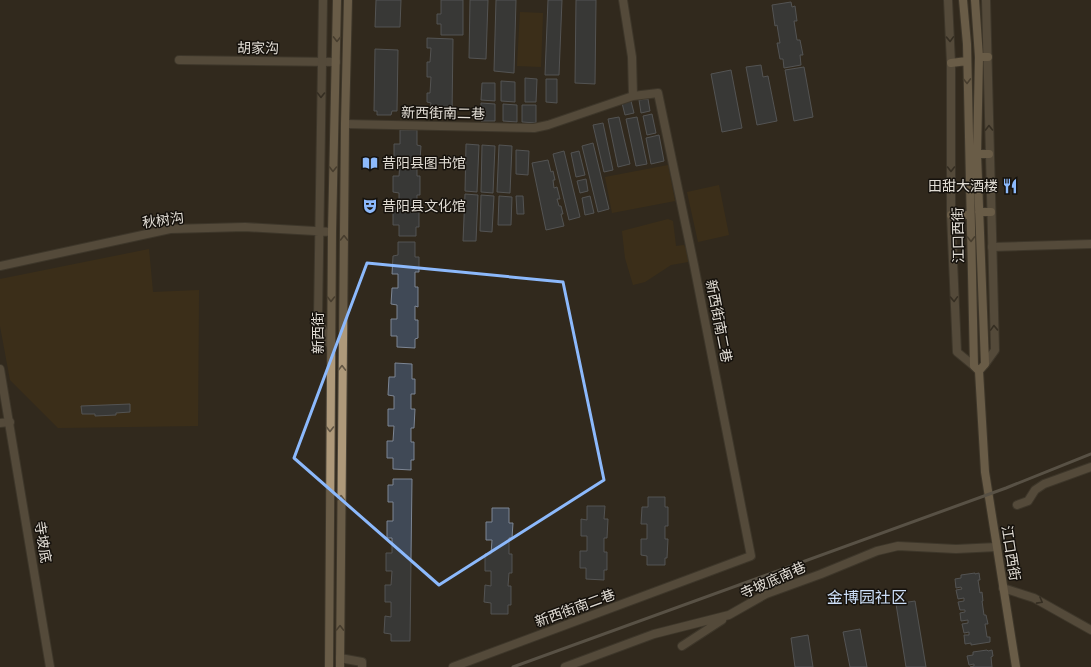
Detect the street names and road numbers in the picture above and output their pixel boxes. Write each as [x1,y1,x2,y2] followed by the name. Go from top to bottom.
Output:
[237,39,279,57] street label: 胡家沟
[401,103,485,123] street label: 新西街南二巷
[949,207,967,263] street label: 江口西街
[141,208,185,232] street label: 秋树沟
[702,278,736,364] street label: 新西街南二巷
[309,312,327,354] street label: 新西街
[31,520,55,564] street label: 寺坡底
[998,524,1024,582] street label: 江口西街
[737,558,809,602] street label: 寺坡底南巷
[532,585,618,631] street label: 新西街南二巷

